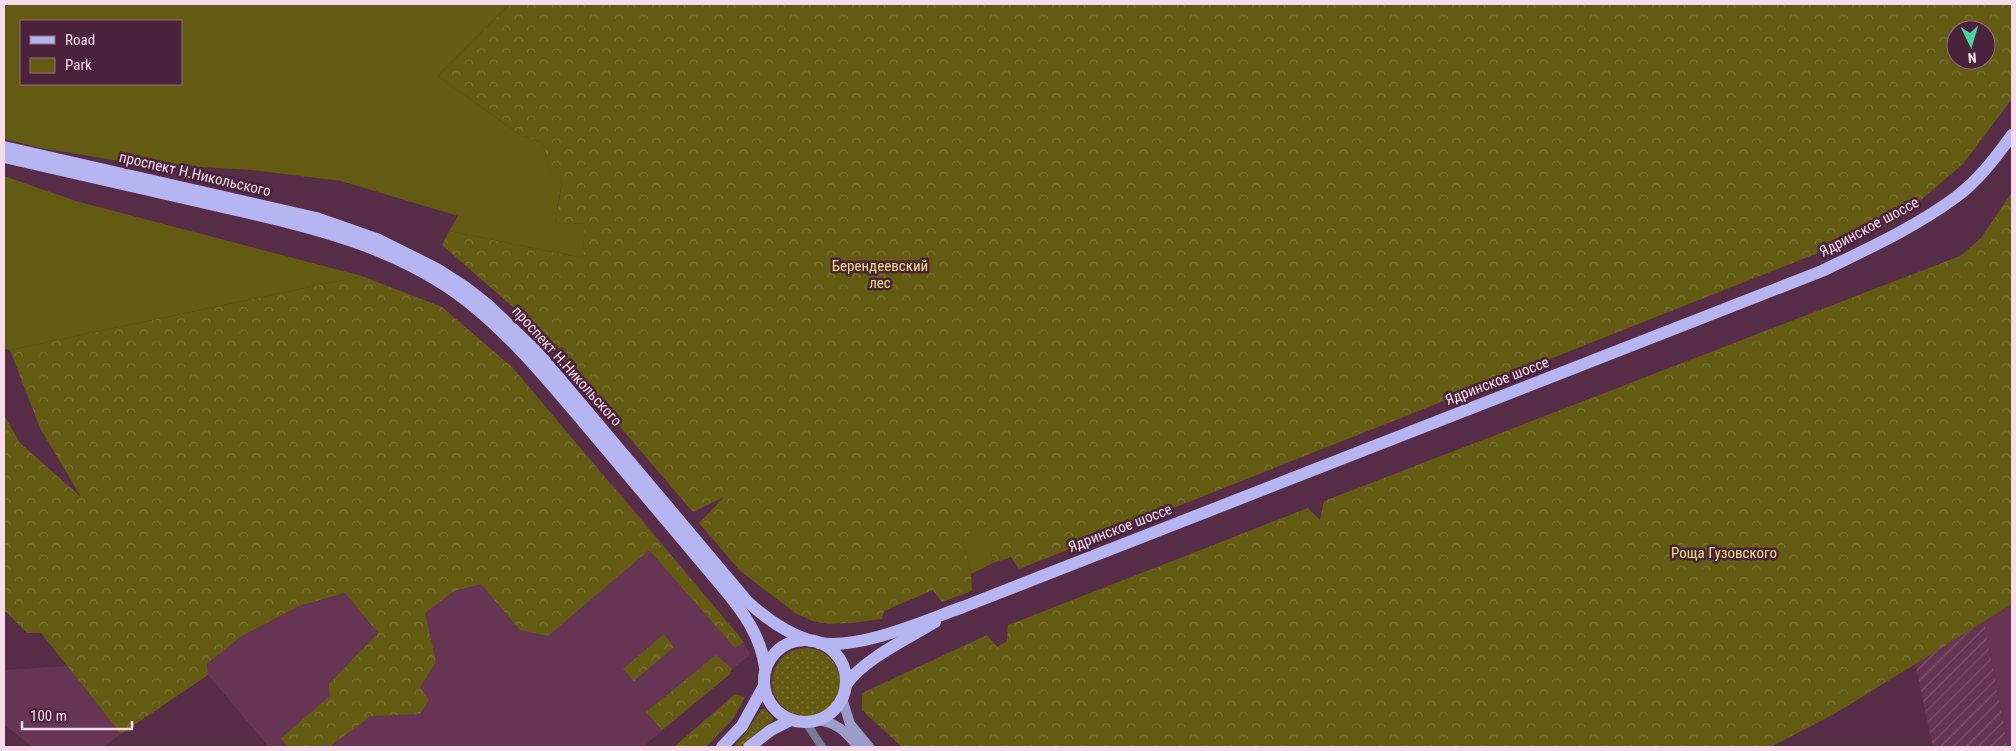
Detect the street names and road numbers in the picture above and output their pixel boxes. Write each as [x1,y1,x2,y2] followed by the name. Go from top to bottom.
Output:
[117,148,273,200] street label: проспект Н.Никольского
[1816,193,1922,261] street label: Ядринское шоссе
[508,302,626,430] street label: проспект Н.Никольского
[1442,353,1552,409] street label: Ядринское шоссе
[1065,500,1175,556] street label: Ядринское шоссе

